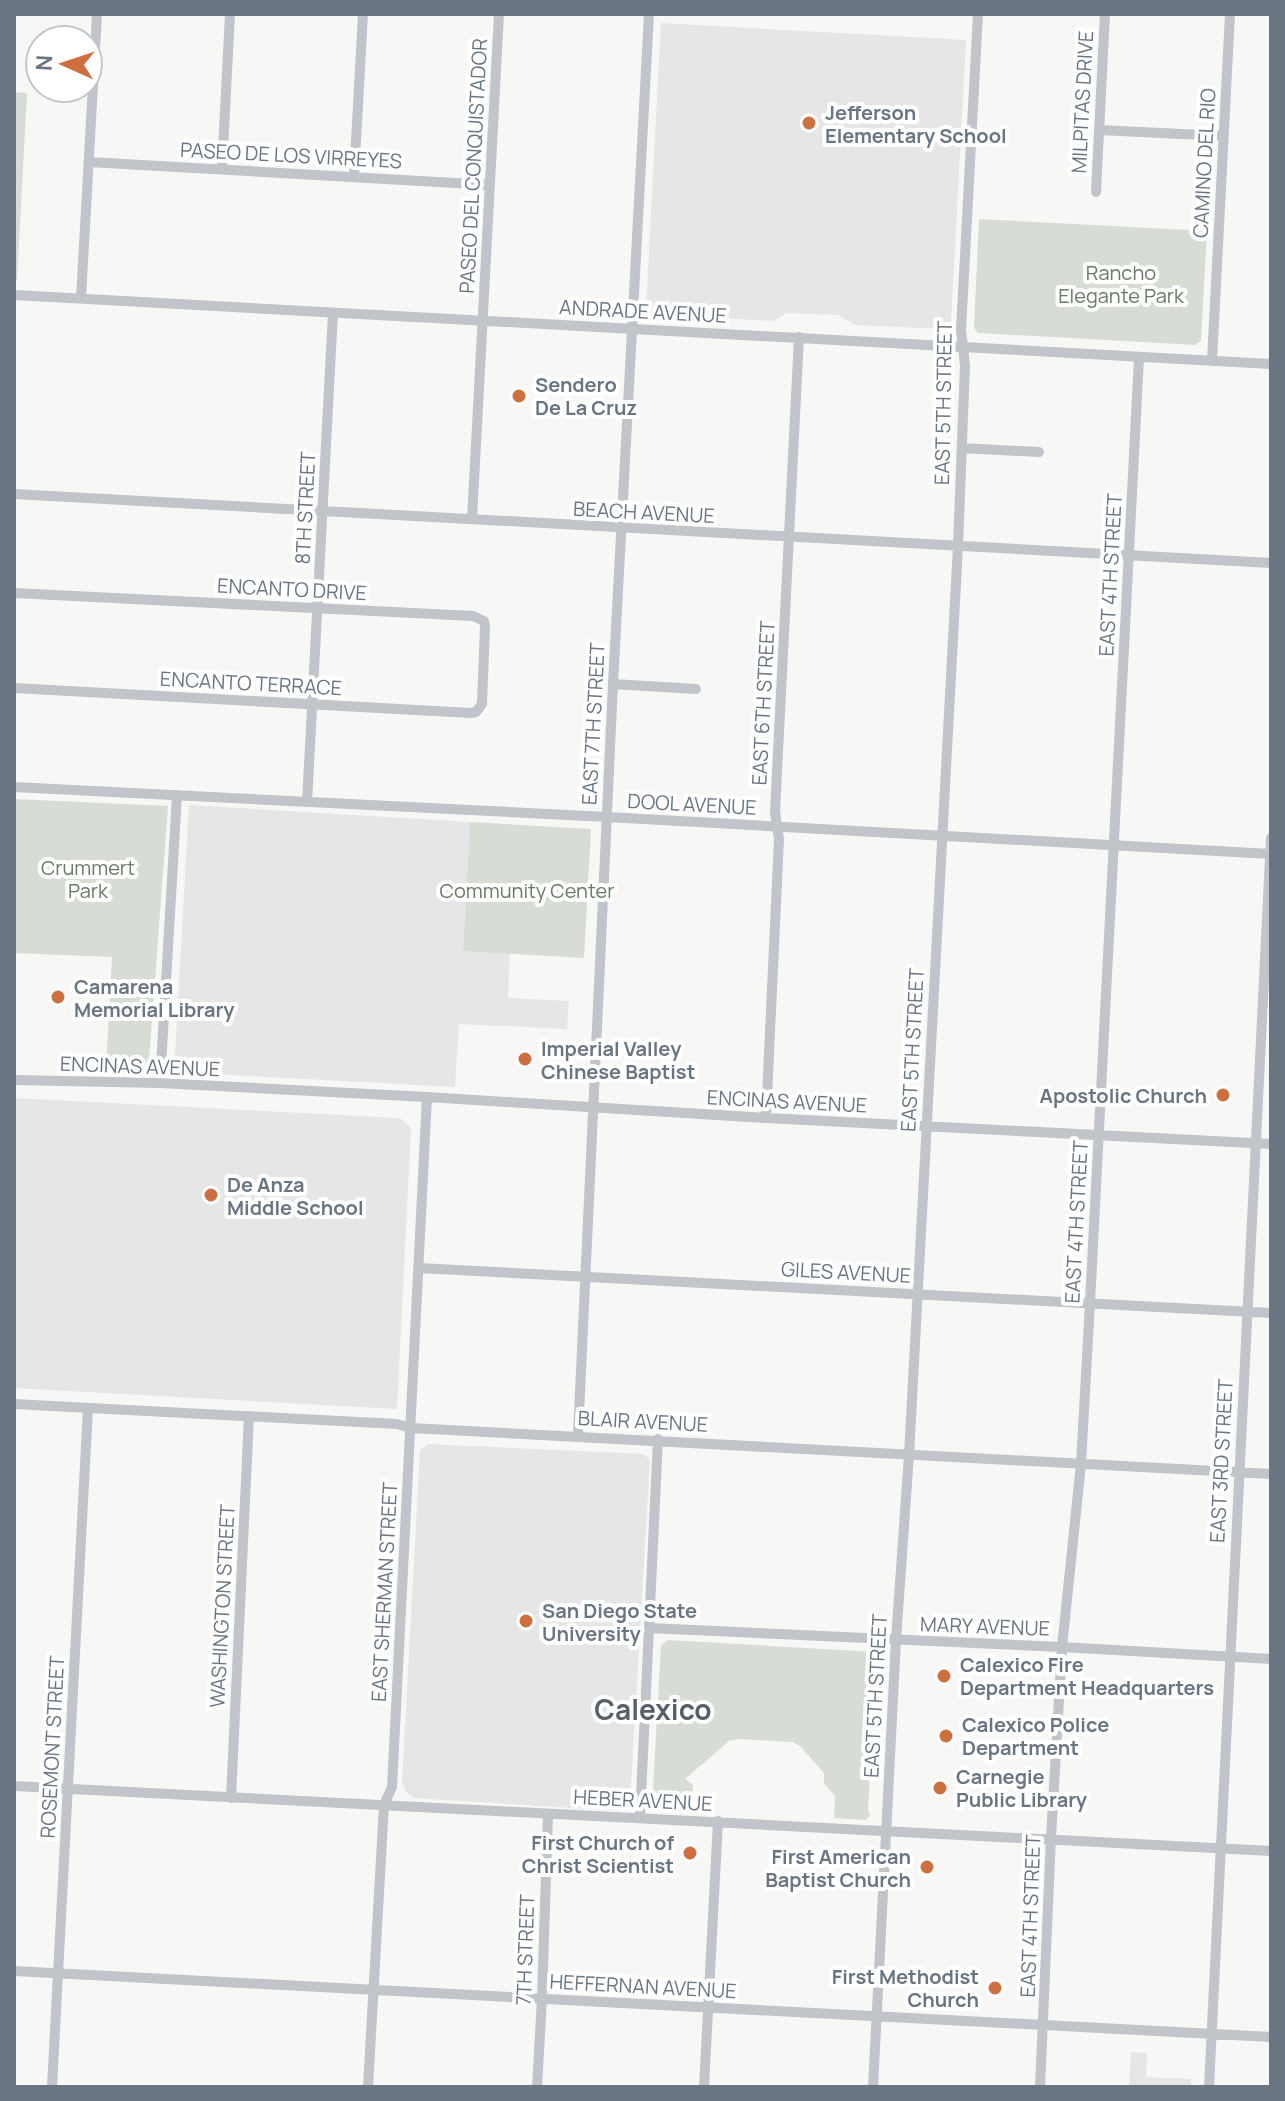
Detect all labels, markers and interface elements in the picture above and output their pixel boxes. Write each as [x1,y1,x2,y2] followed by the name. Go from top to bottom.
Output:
[24,24,104,104] north arrow
[1065,30,1099,174] street label: MILPITAS DRIVE
[453,38,493,294] street label: PASEO DEL CONQUISTADOR
[29,54,59,72] text: N
[1187,87,1221,239] street label: CAMINO DEL RIO
[825,99,1007,149] place label: Jefferson Elementary School
[800,114,818,132] marker: Jefferson Elementary School
[179,136,403,174] street label: PASEO DE LOS VIRREYES
[1058,259,1185,309] park label: Rancho Elegante Park
[559,293,727,329] street label: ANDRADE AVENUE
[928,321,958,485] street label: EAST 5TH STREET
[535,371,637,421] place label: Sendero De La Cruz
[510,387,528,405] marker: Sendero De La Cruz
[289,451,321,565] street label: 8TH STREET
[1092,493,1128,657] street label: EAST 4TH STREET
[572,495,716,529] street label: BEACH AVENUE
[216,572,368,606] street label: ENCANTO DRIVE
[745,620,781,786] street label: EAST 6TH STREET
[575,642,611,806] street label: EAST 7TH STREET
[159,665,343,701] street label: ENCANTO TERRACE
[627,787,757,821] street label: DOOL AVENUE
[41,854,135,904] park label: Crummert Park
[440,877,614,904] park label: Community Center
[894,967,930,1133] street label: EAST 5TH STREET
[74,973,235,1023] place label: Camarena Memorial Library
[49,988,67,1006] marker: Camarena Memorial Library
[541,1035,695,1085] place label: Imperial Valley Chinese Baptist
[59,1050,221,1082] street label: ENCINAS AVENUE
[516,1050,534,1068] marker: Imperial Valley Chinese Baptist
[1040,1082,1207,1109] place label: Apostolic Church
[706,1083,868,1119] street label: ENCINAS AVENUE
[1214,1086,1232,1104] marker: Apostolic Church
[1058,1140,1094,1304] street label: EAST 4TH STREET
[227,1171,364,1221] place label: De Anza Middle School
[202,1186,220,1204] marker: De Anza Middle School
[780,1255,912,1289] street label: GILES AVENUE
[1203,1378,1239,1544] street label: EAST 3RD STREET
[577,1404,709,1438] street label: BLAIR AVENUE
[365,1481,403,1703] street label: EAST SHERMAN STREET
[203,1504,241,1708] street label: WASHINGTON STREET
[542,1597,697,1647] place label: San Diego State University
[920,1610,1050,1642] street label: MARY AVENUE
[517,1612,535,1630] marker: San Diego State University
[857,1613,893,1779] street label: EAST 5TH STREET
[960,1651,1214,1701] place label: Calexico Fire Department Headquarters
[34,1655,70,1839] street label: ROSEMONT STREET
[935,1667,953,1685] marker: Calexico Fire Department Headquarters
[594,1690,712,1728] district label: Calexico
[962,1711,1109,1761] place label: Calexico Police Department
[937,1727,955,1745] marker: Calexico Police Department
[956,1763,1088,1813] place label: Carnegie Public Library
[931,1779,949,1797] marker: Carnegie Public Library
[573,1783,713,1817] street label: HEBER AVENUE
[522,1829,674,1879] place label: First Church of Christ Scientist
[1014,1834,1046,1998] street label: EAST 4TH STREET
[765,1843,911,1893] place label: First American Baptist Church
[681,1844,699,1862] marker: First Church of Christ Scientist
[918,1858,936,1876] marker: First American Baptist Church
[510,1894,540,2006] street label: 7TH STREET
[832,1963,979,2013] place label: First Methodist Church
[549,1968,737,2004] street label: HEFFERNAN AVENUE
[986,1979,1004,1997] marker: First Methodist Church

